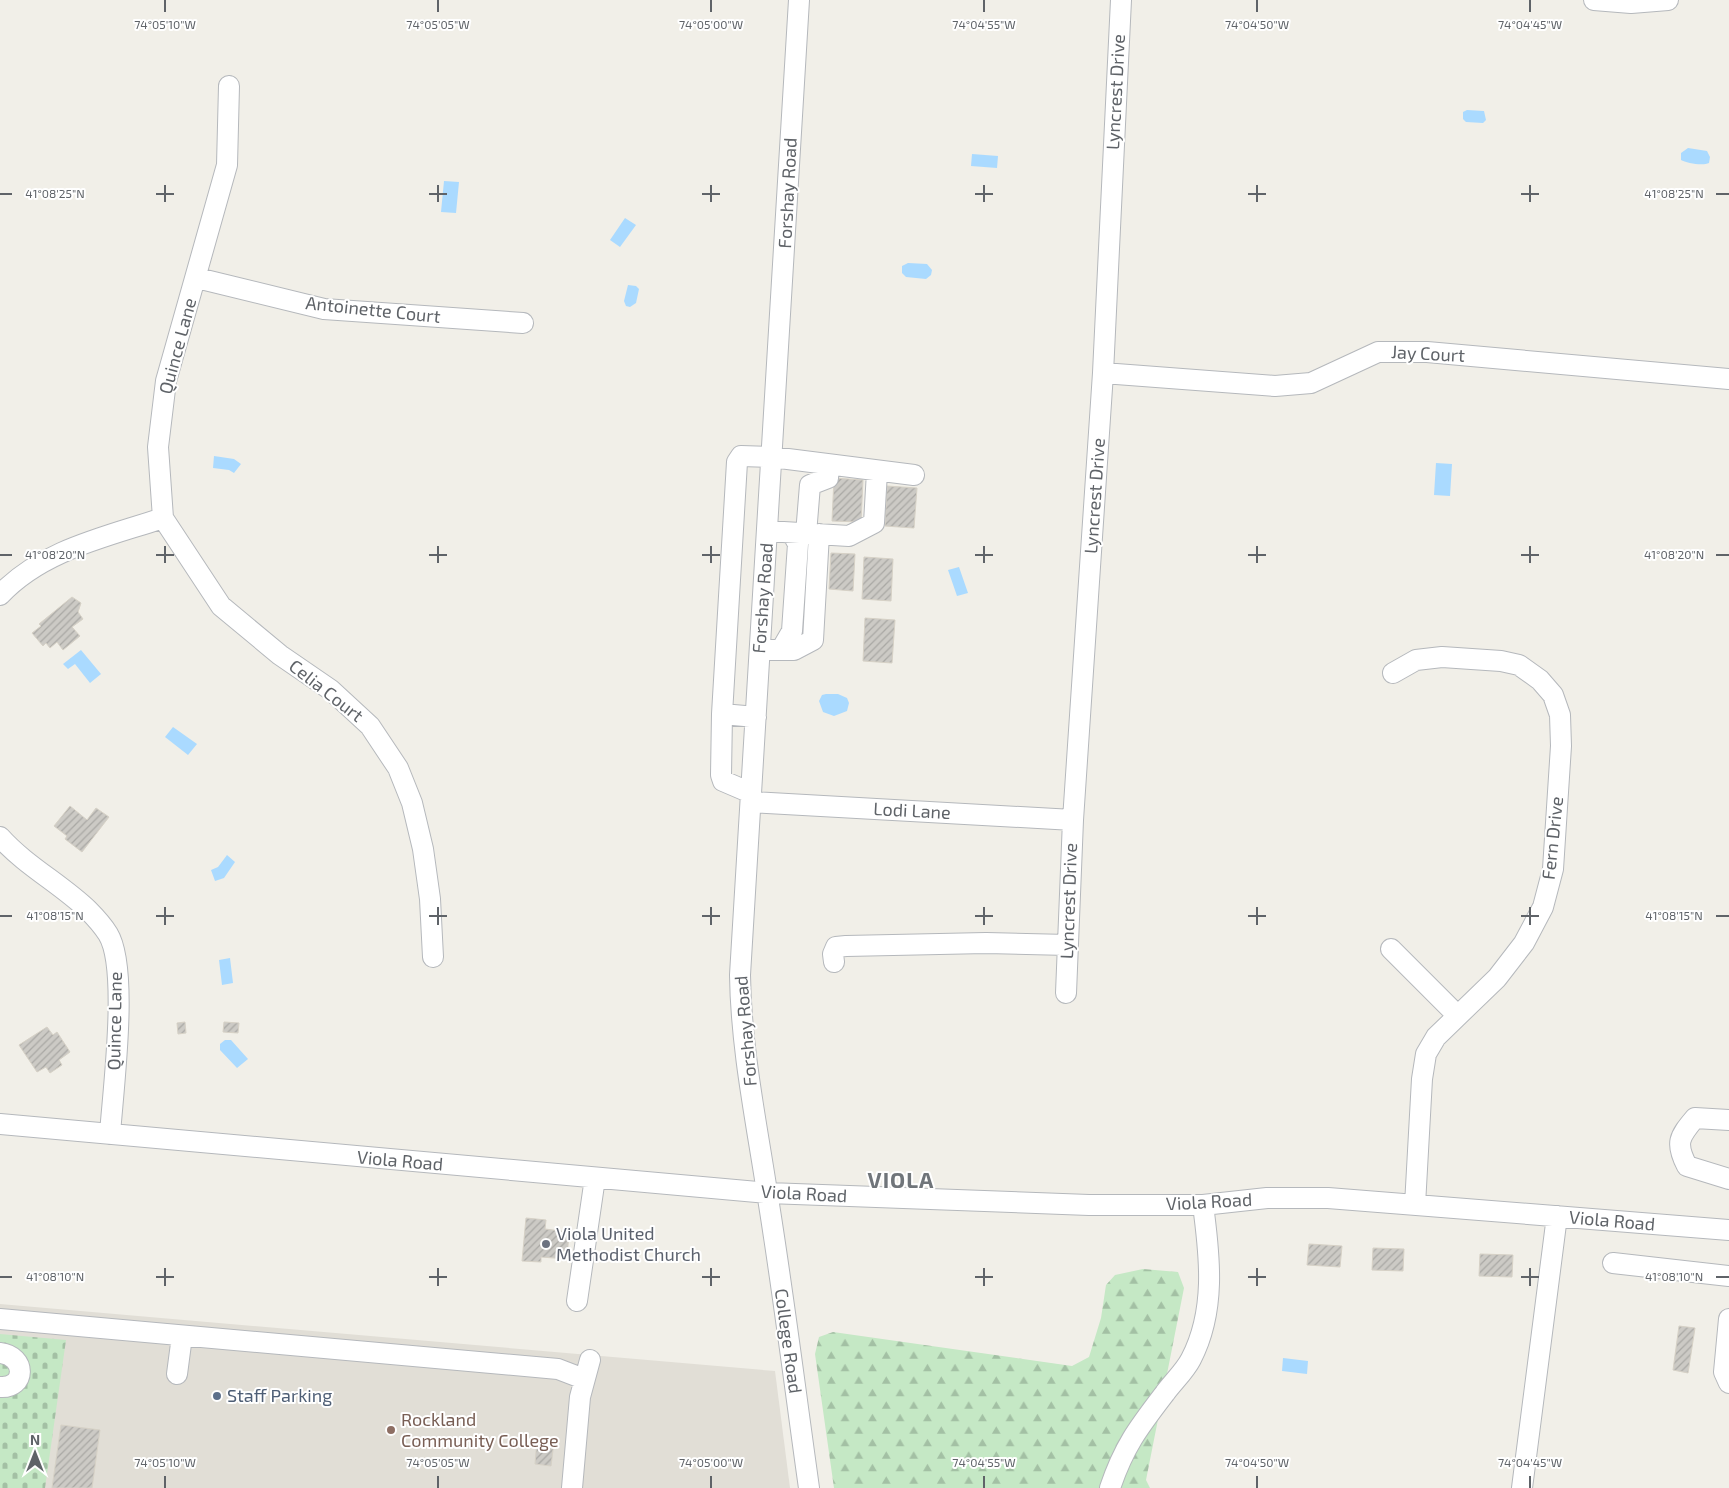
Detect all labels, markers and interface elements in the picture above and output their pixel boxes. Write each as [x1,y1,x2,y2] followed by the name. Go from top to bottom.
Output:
[134,17,196,31] text: 74°05'10"W
[406,17,470,31] text: 74°05'05"W
[679,17,743,31] text: 74°05'00"W
[952,17,1016,31] text: 74°04'55"W
[1225,17,1289,31] text: 74°04'50"W
[1498,17,1562,31] text: 74°04'45"W
[1101,33,1129,151] street label: Lyncrest Drive
[773,137,801,249] street label: Forshay Road
[25,186,85,200] text: 41°08'25"N
[1644,186,1704,200] text: 41°08'25"N
[305,291,442,327] street label: Antoinette Court
[154,295,200,396] street label: Quince Lane
[1391,340,1466,366] street label: Jay Court
[1079,437,1109,555] street label: Lyncrest Drive
[747,542,777,654] street label: Forshay Road
[25,547,85,561] text: 41°08'20"N
[1644,547,1704,561] text: 41°08'20"N
[285,654,368,726] street label: Celia Court
[1537,795,1567,881] street label: Fern Drive
[873,797,951,823] street label: Lodi Lane
[1055,843,1081,959] street label: Lyncrest Drive
[26,908,84,922] text: 41°08'15"N
[1645,908,1703,922] text: 41°08'15"N
[102,971,126,1071] street label: Quince Lane
[729,975,761,1087] street label: Forshay Road
[356,1145,444,1175] street label: Viola Road
[868,1166,934,1192] district label: VIOLA
[760,1180,848,1206] street label: Viola Road
[1165,1188,1253,1214] street label: Viola Road
[1568,1205,1656,1235] street label: Viola Road
[556,1222,701,1265] place label: Viola United Methodist Church
[540,1238,552,1250] marker: Viola United Methodist Church
[26,1269,84,1283] text: 41°08'10"N
[1645,1269,1703,1283] text: 41°08'10"N
[771,1287,807,1395] street label: College Road
[227,1384,332,1406] place label: Staff Parking
[211,1390,223,1402] marker: Staff Parking
[401,1408,559,1451] place label: Rockland Community College
[385,1424,397,1436] marker: Rockland Community College
[10,1428,60,1478] north arrow
[30,1431,40,1448] text: N
[134,1455,196,1469] text: 74°05'10"W
[406,1455,470,1469] text: 74°05'05"W
[679,1455,743,1469] text: 74°05'00"W
[952,1455,1016,1469] text: 74°04'55"W
[1225,1455,1289,1469] text: 74°04'50"W
[1498,1455,1562,1469] text: 74°04'45"W

